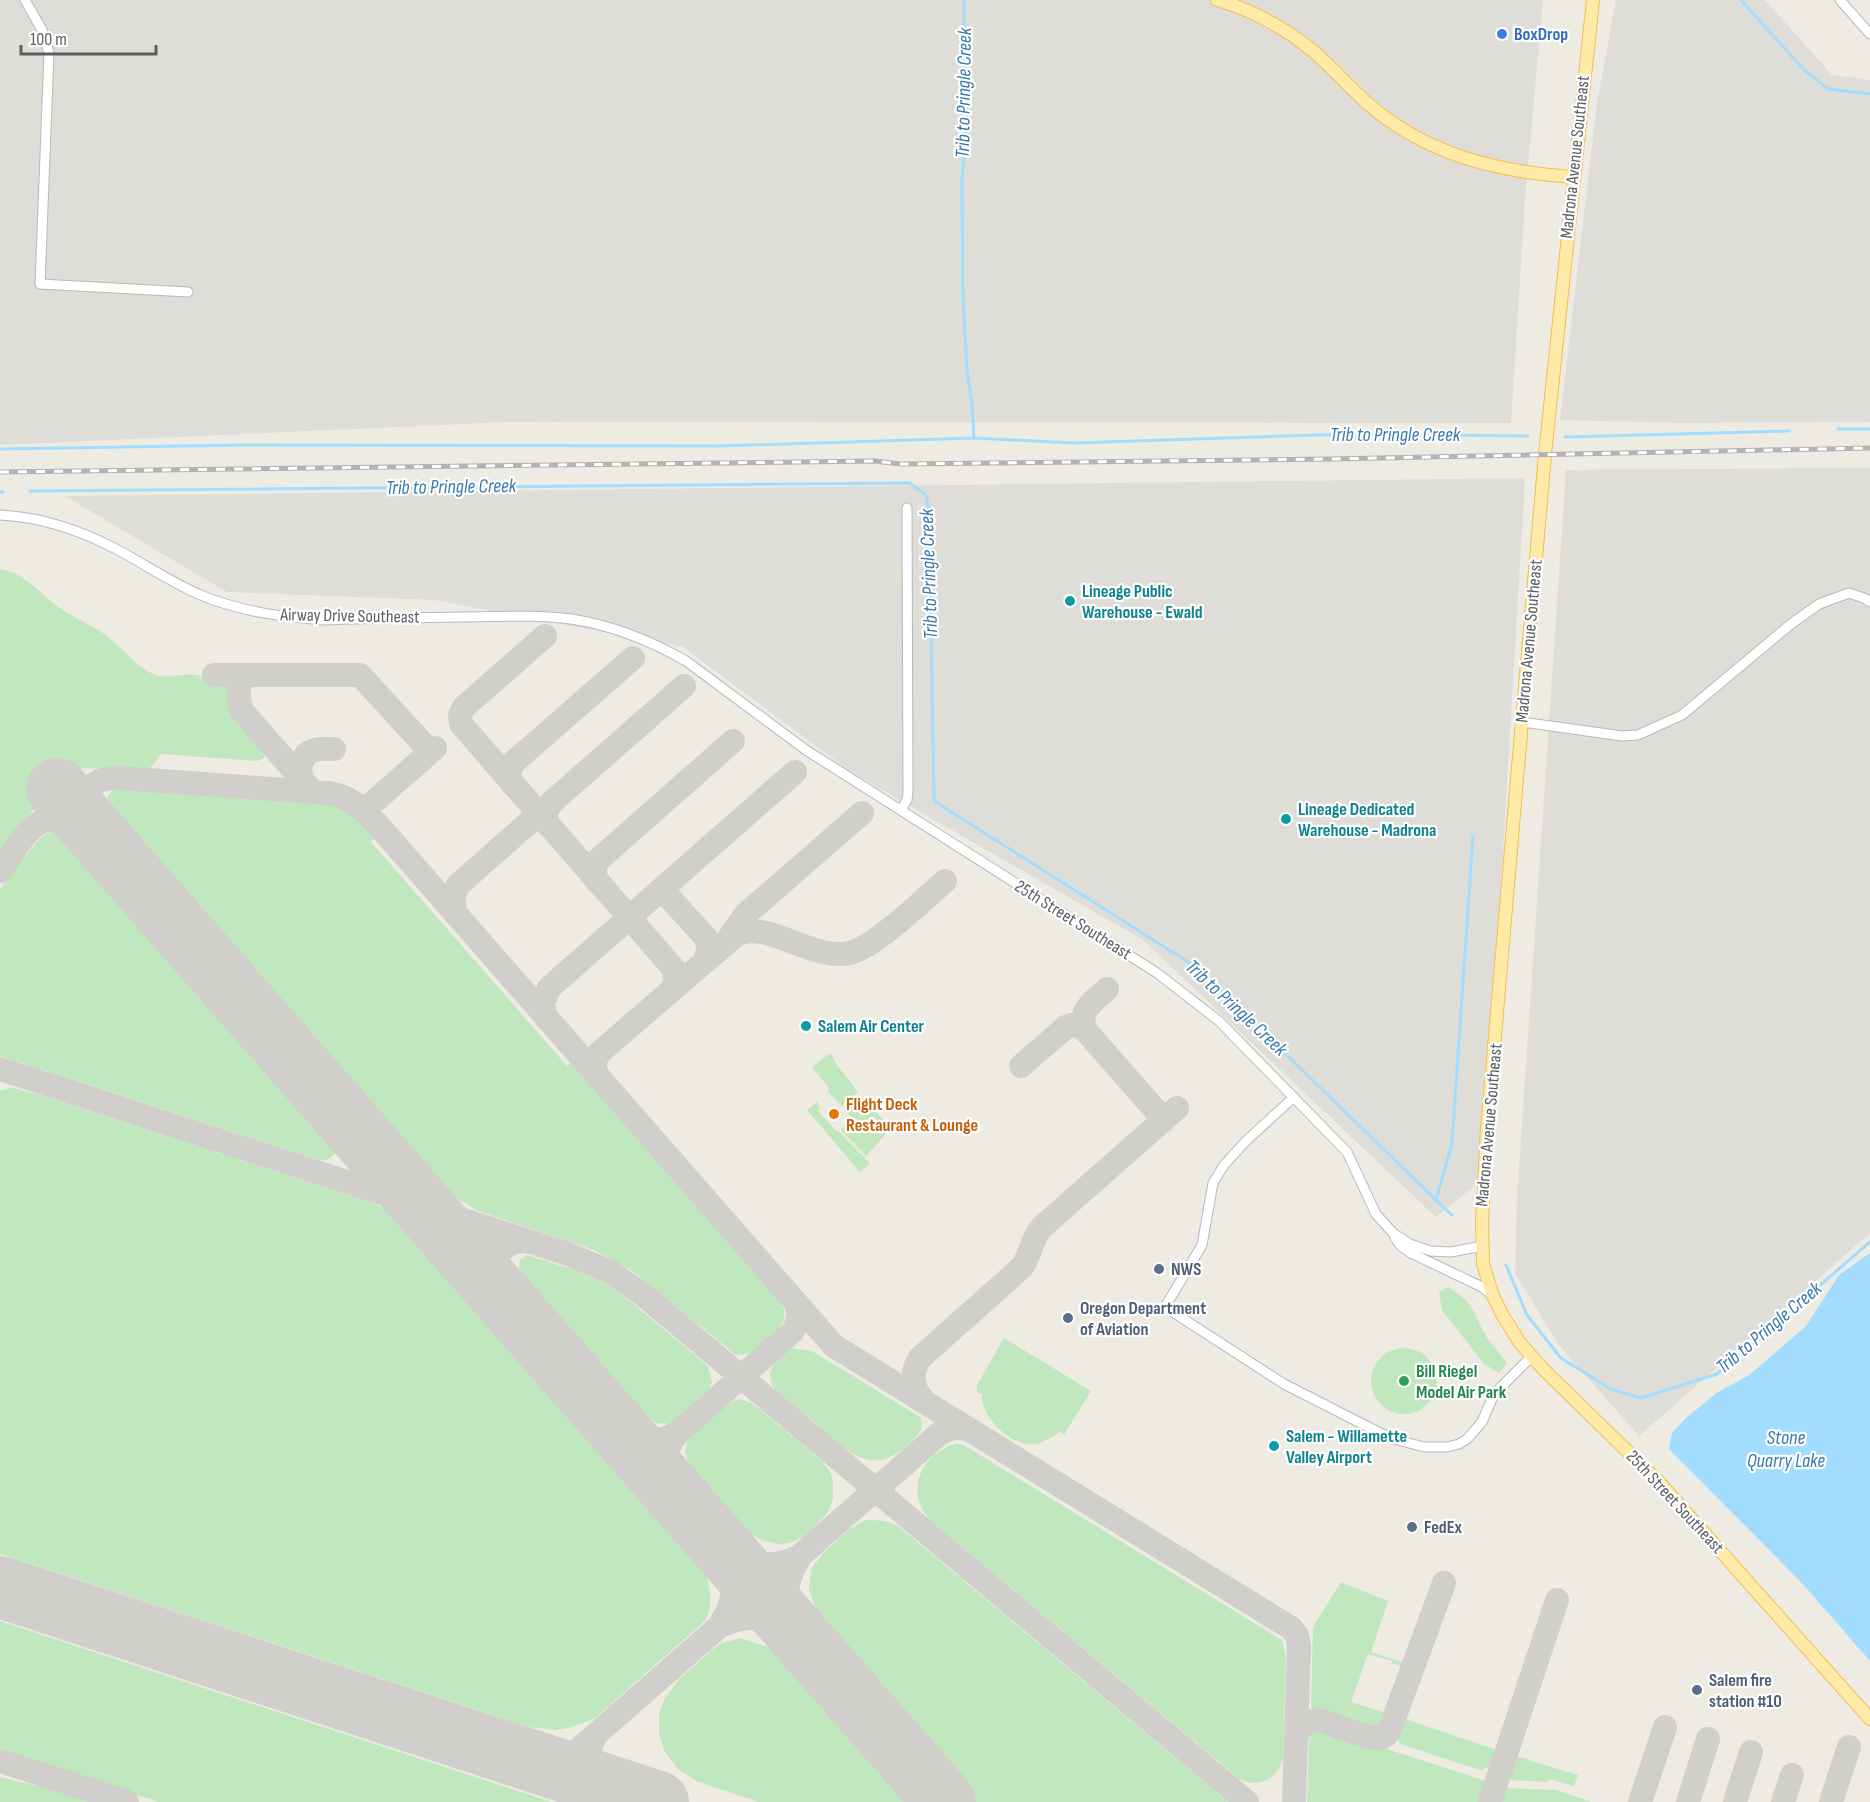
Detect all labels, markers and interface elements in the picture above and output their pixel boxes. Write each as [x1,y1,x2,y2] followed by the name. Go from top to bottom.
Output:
[21,18,156,56] scale bar
[1514,24,1568,45] place label: BoxDrop
[951,27,977,158] water label: Trib to Pringle Creek
[1495,27,1509,41] marker: BoxDrop
[30,29,67,50] text: 100 m
[1556,74,1594,240] street label: Madrona Avenue Southeast
[1330,423,1461,447] water label: Trib to Pringle Creek
[386,474,517,500] water label: Trib to Pringle Creek
[915,508,943,640] water label: Trib to Pringle Creek
[1511,558,1547,724] street label: Madrona Avenue Southeast
[1082,581,1203,623] place label: Lineage Public Warehouse - Ewald
[1063,594,1077,608] marker: Lineage Public Warehouse - Ewald
[279,604,420,628] street label: Airway Drive Southeast
[1298,799,1436,841] place label: Lineage Dedicated Warehouse - Madrona
[1279,812,1293,826] marker: Lineage Dedicated Warehouse - Madrona
[1011,876,1136,965] street label: 25th Street Southeast
[1180,955,1292,1062] water label: Trib to Pringle Creek
[818,1016,925,1037] place label: Salem Air Center
[799,1019,813,1033] marker: Salem Air Center
[1471,1042,1507,1208] street label: Madrona Avenue Southeast
[846,1094,978,1136] place label: Flight Deck Restaurant & Lounge
[827,1107,841,1121] marker: Flight Deck Restaurant & Lounge
[1171,1259,1201,1280] place label: NWS
[1152,1262,1166,1276] marker: NWS
[1711,1277,1827,1379] water label: Trib to Pringle Creek
[1080,1298,1206,1340] place label: Oregon Department of Aviation
[1061,1311,1075,1325] marker: Oregon Department of Aviation
[1416,1361,1507,1403] place label: Bill Riegel Model Air Park
[1397,1374,1411,1388] marker: Bill Riegel Model Air Park
[1286,1426,1407,1468] place label: Salem - Willamette Valley Airport
[1747,1426,1825,1473] water label: Stone Quarry Lake
[1267,1439,1281,1453] marker: Salem - Willamette Valley Airport
[1622,1446,1729,1558] street label: 25th Street Southeast
[1424,1517,1462,1538] place label: FedEx
[1405,1520,1419,1534] marker: FedEx
[1709,1670,1782,1712] place label: Salem fire station #10
[1690,1683,1704,1697] marker: Salem fire station #10

